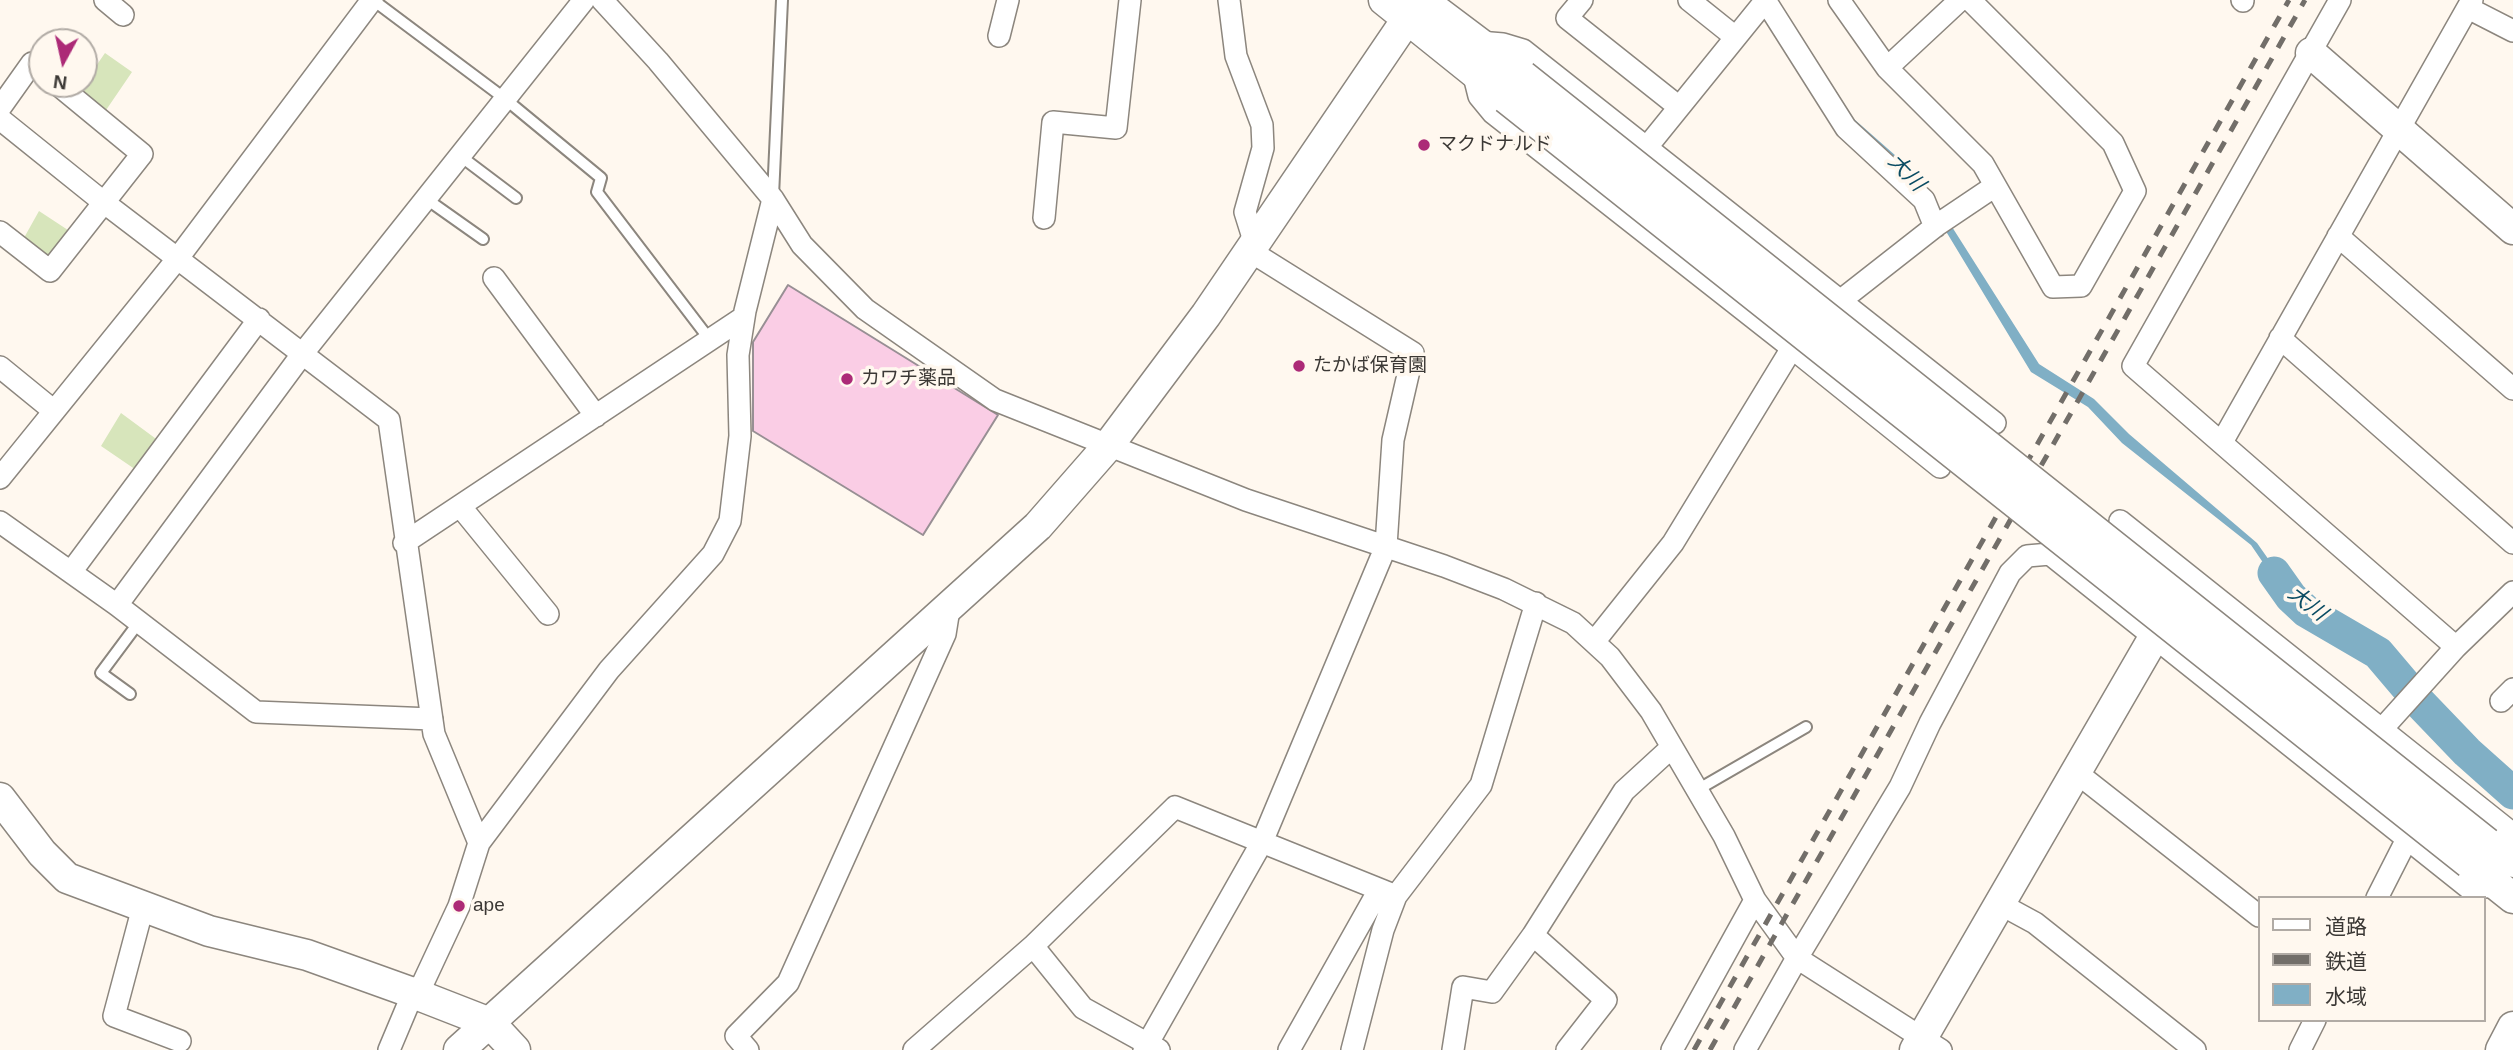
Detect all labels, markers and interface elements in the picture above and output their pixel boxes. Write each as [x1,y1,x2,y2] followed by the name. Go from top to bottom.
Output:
[28,28,98,98] north arrow
[52,71,69,94] text: N
[1438,134,1552,156] place label: マクドナルド
[1416,137,1432,153] marker: マクドナルド
[1882,149,1930,197] water label: 大川
[1313,355,1427,377] place label: たかば保育園
[1291,358,1307,374] marker: たかば保育園
[861,368,956,390] place label: カワチ薬品
[839,371,855,387] marker: カワチ薬品
[2283,581,2331,627] water label: 大川
[473,895,505,917] place label: ape
[2258,896,2485,1022] legend
[451,898,467,914] marker: ape
[2325,915,2367,938] text: 道路
[2325,950,2367,973] text: 鉄道
[2325,985,2367,1008] text: 水域

